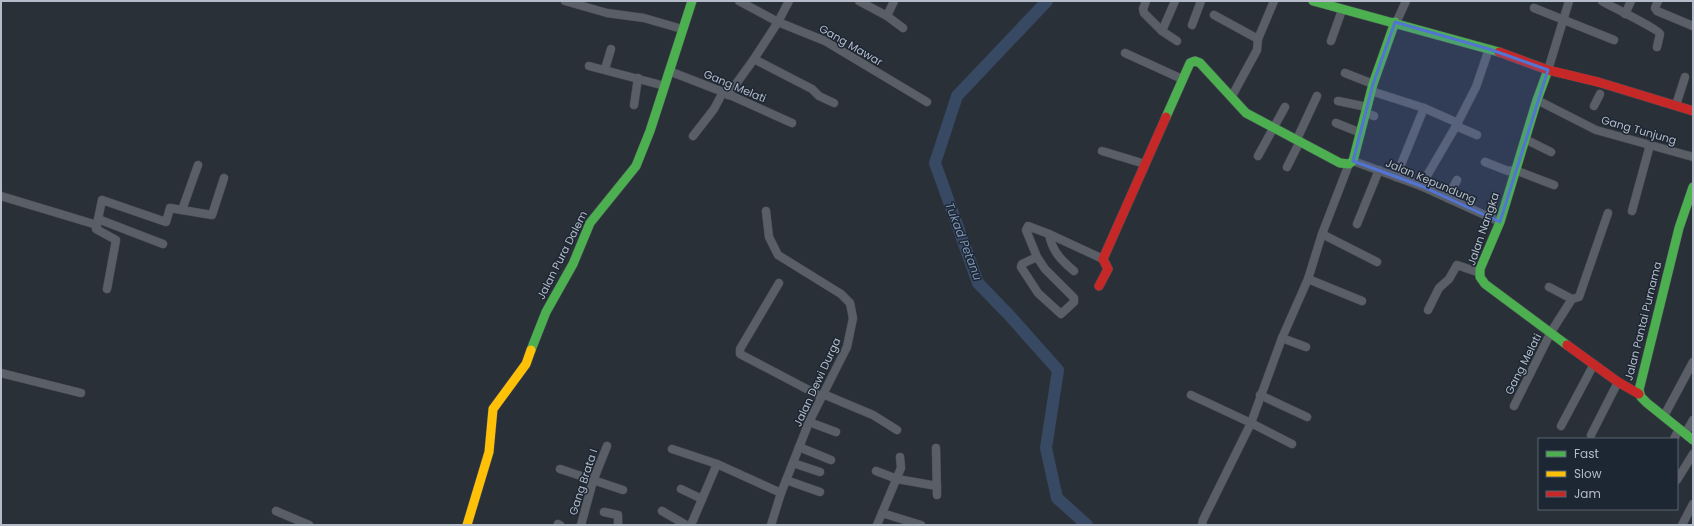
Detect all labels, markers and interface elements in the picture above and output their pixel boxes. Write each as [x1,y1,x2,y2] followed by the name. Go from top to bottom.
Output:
[816,20,886,70] street label: Gang Mawar
[701,66,769,106] street label: Gang Melati
[1599,112,1679,148] street label: Gang Tunjung
[1383,155,1479,207] street label: Jalan Kepundung
[1463,190,1503,268] street label: Jalan Nangka
[941,199,987,283] water label: Tukad Petanu
[533,208,591,302] street label: Jalan Pura Dalem
[1620,260,1666,382] street label: Jalan Pantai Purnama
[1501,330,1545,397] street label: Gang Melati
[789,335,845,429] street label: Jalan Dewi Durga
[1538,438,1678,510] legend
[1574,445,1599,462] text: Fast
[565,447,601,517] street label: Gang Brata I
[1574,465,1602,482] text: Slow
[1574,485,1601,502] text: Jam

